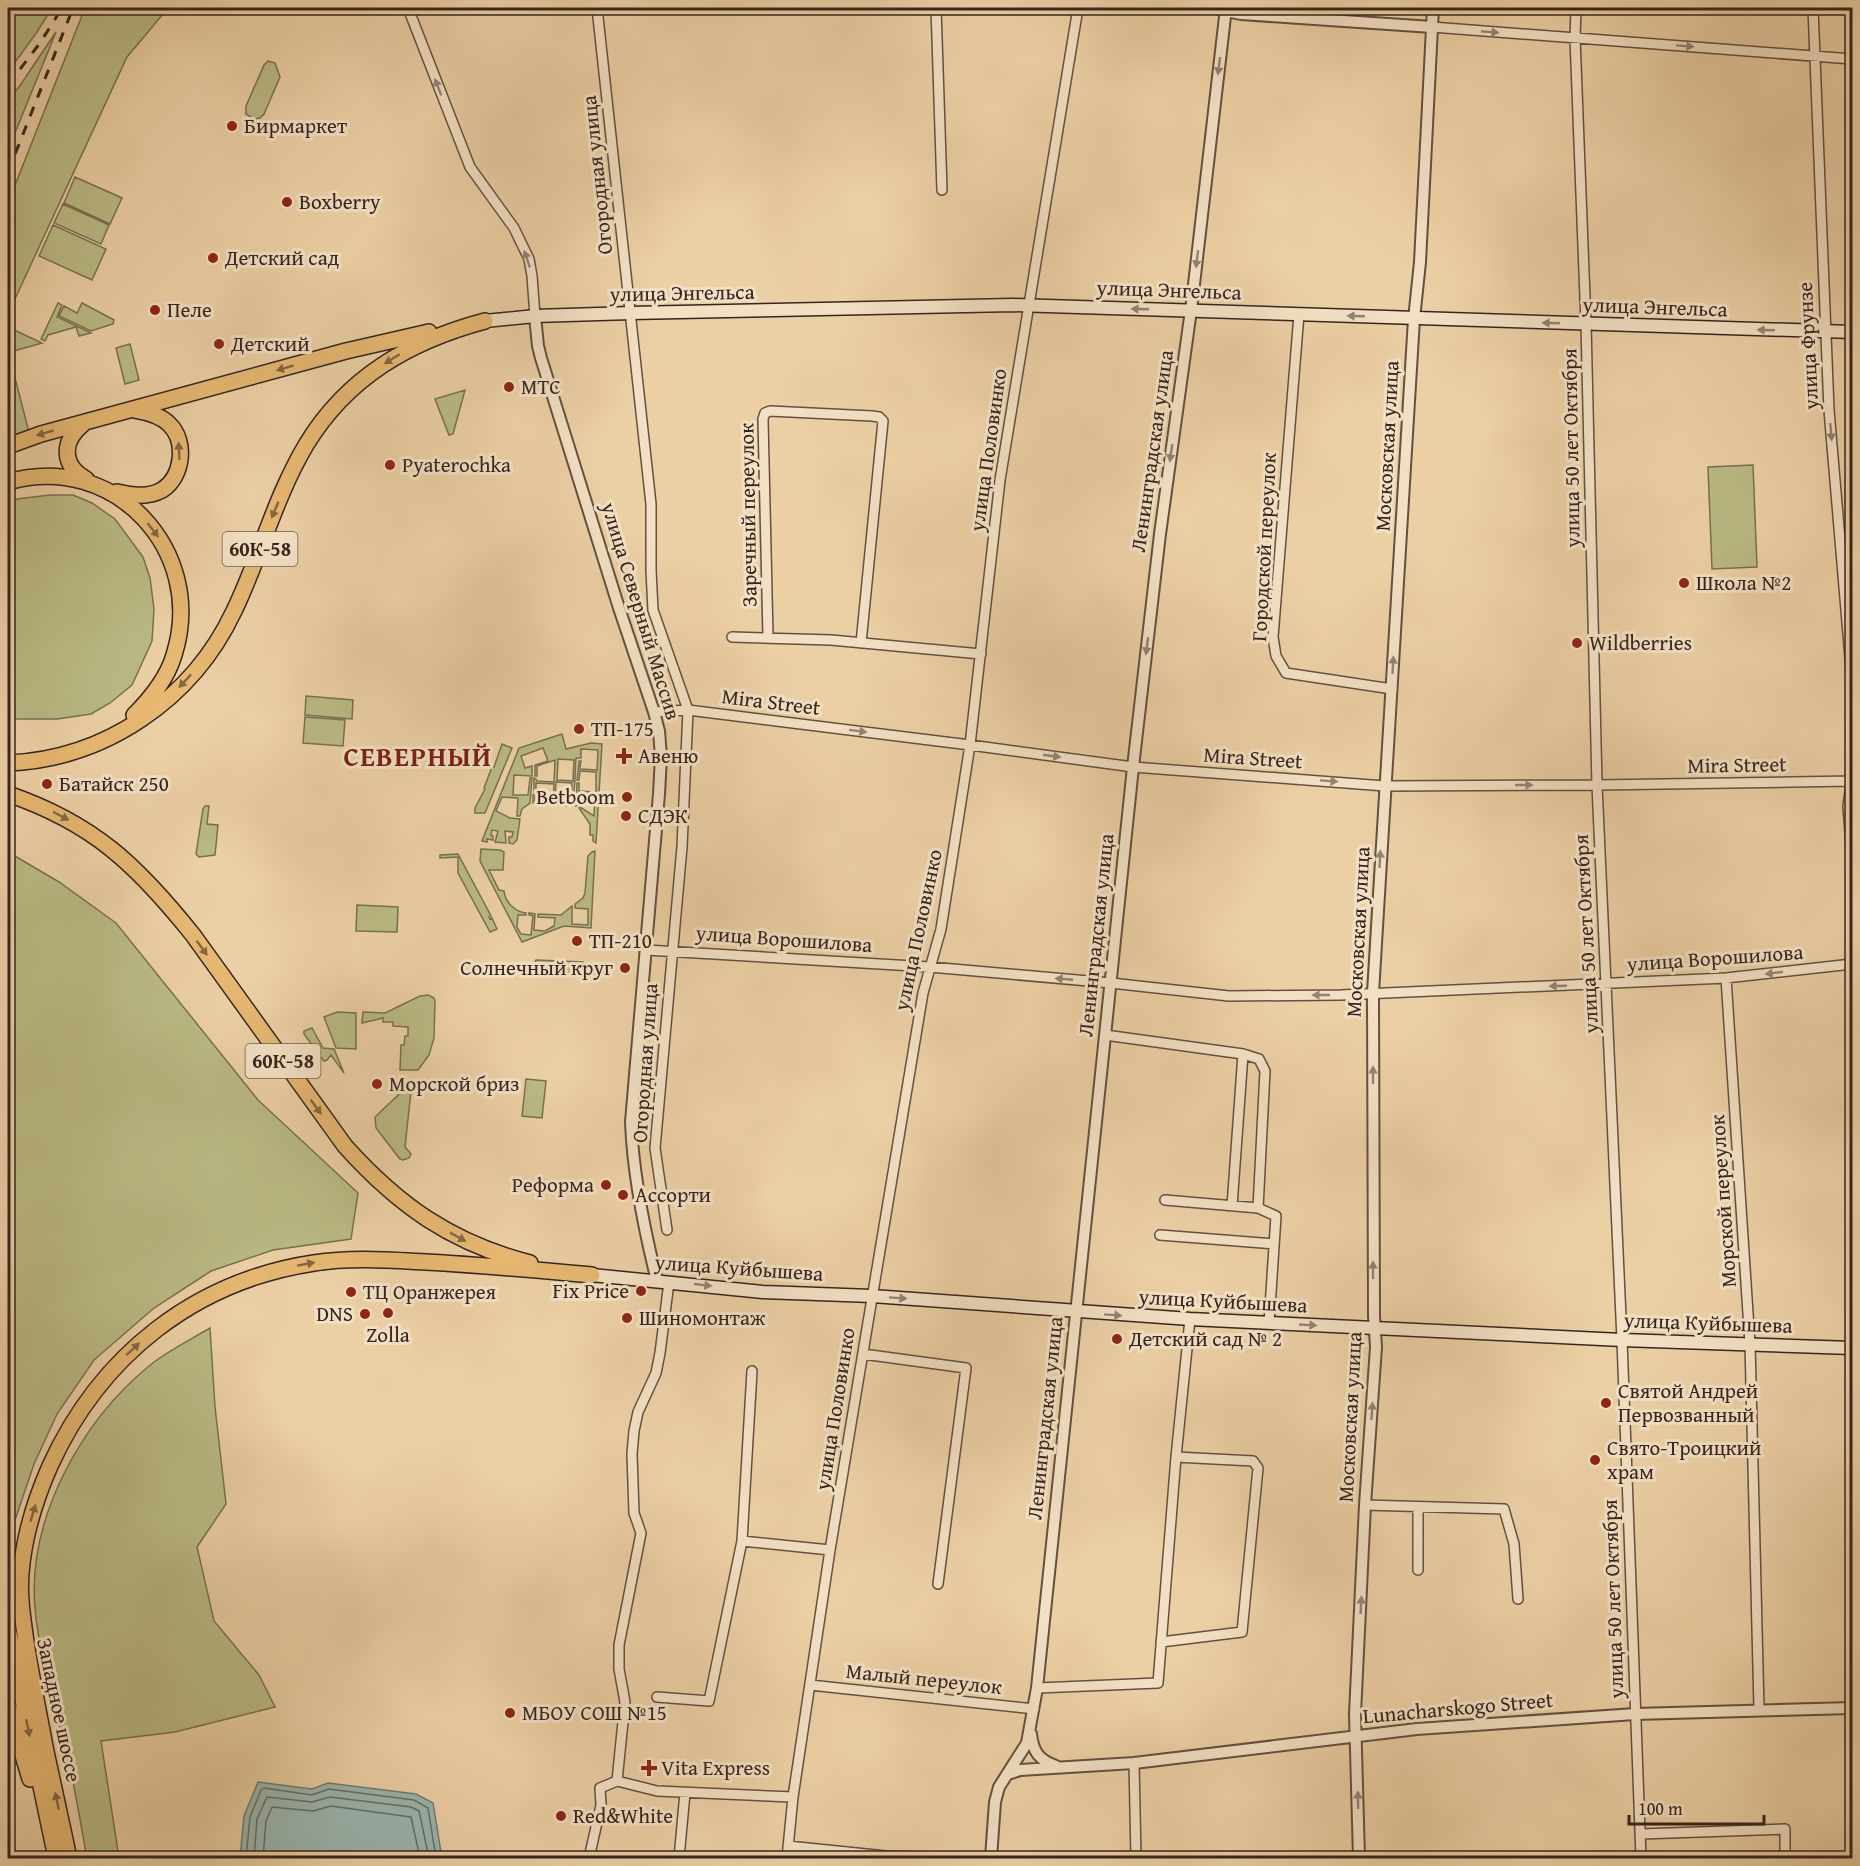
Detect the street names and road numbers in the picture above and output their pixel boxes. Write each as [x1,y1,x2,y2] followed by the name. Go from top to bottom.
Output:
[573,94,620,256] street label: Огородная улица
[1095,271,1242,308] street label: улица Энгельса
[608,276,755,309] street label: улица Энгельса
[1789,281,1826,412] street label: улица Фрунзе
[1581,288,1728,325] street label: улица Энгельса
[1122,348,1181,554] street label: Ленинградская улица
[1553,348,1588,549] street label: улица 50 лет Октября
[1367,360,1406,532] street label: Московская улица
[961,366,1014,535] street label: улица Половинко
[730,423,765,607] street label: Заречный переулок
[1243,452,1284,642] street label: Городской переулок
[593,497,689,723] street label: улица Северный Массив
[222,532,298,566] road number: 60К-58
[720,680,823,723] street label: Mira Street
[1202,739,1304,776] street label: Mira Street
[1687,748,1787,781] street label: Mira Street
[1069,832,1122,1038] street label: Ленинградская улица
[1565,833,1606,1035] street label: улица 50 лет Октября
[885,846,950,1015] street label: улица Половинко
[1338,846,1377,1018] street label: Московская улица
[694,917,873,960] street label: улица Ворошилова
[1625,936,1804,979] street label: улица Ворошилова
[623,982,666,1144] street label: Огородная улица
[246,1044,320,1078] road number: 60К-58
[1701,1113,1744,1289] street label: Морской переулок
[653,1246,824,1289] street label: улица Куйбышева
[1137,1281,1308,1320] street label: улица Куйбышева
[1622,1304,1793,1341] street label: улица Куйбышева
[1018,1315,1071,1521] street label: Ленинградская улица
[806,1325,863,1494] street label: улица Половинко
[1330,1331,1369,1503] street label: Московская улица
[1594,1498,1632,1700] street label: улица 50 лет Октября
[29,1635,90,1785] street label: Западное шоссе
[845,1655,1004,1702] street label: Малый переулок
[1362,1684,1555,1731] street label: Lunacharskogo Street

